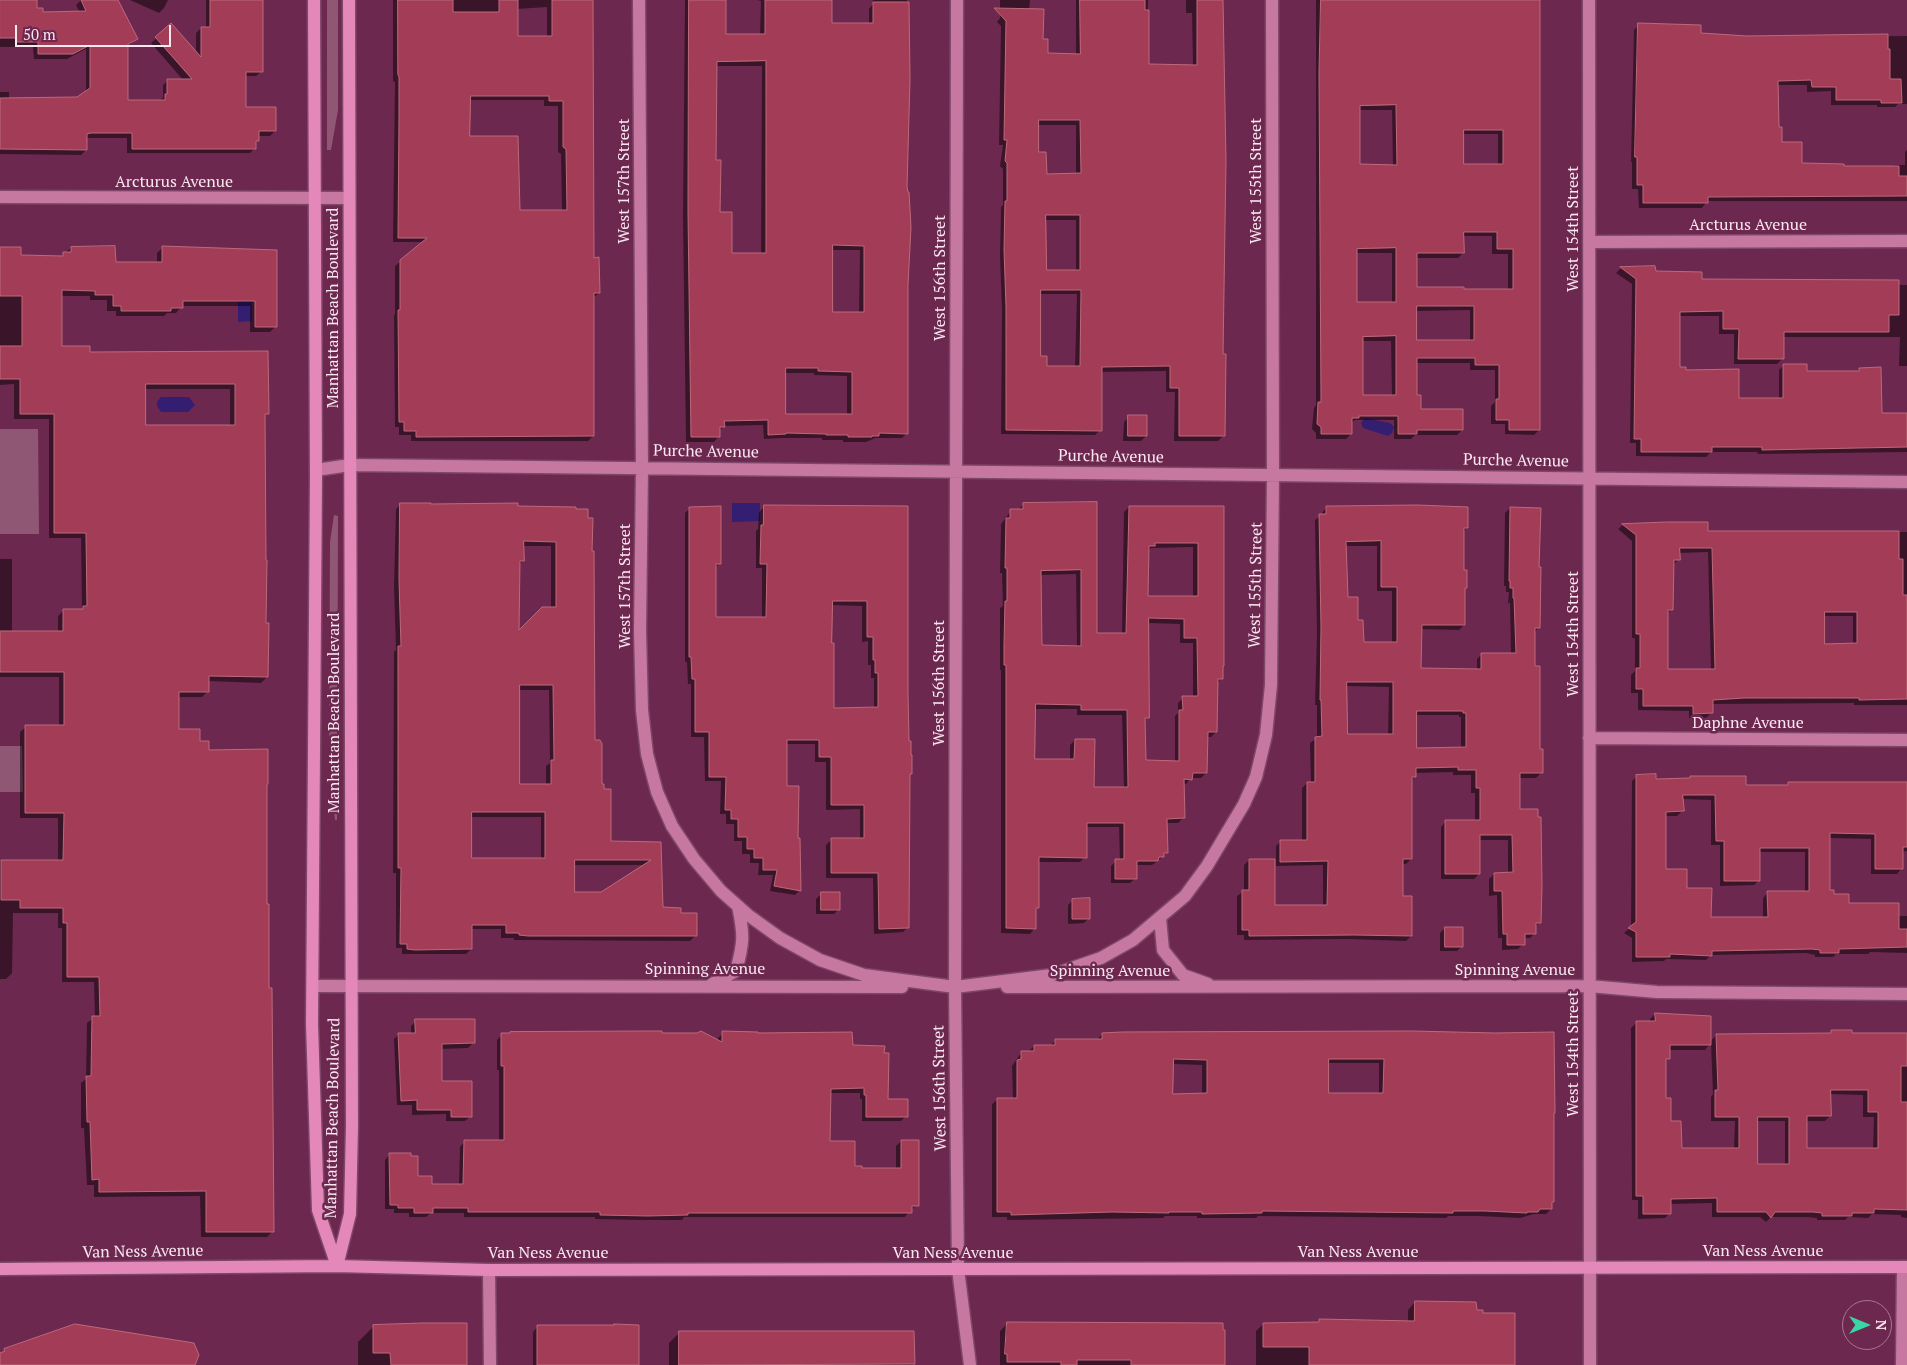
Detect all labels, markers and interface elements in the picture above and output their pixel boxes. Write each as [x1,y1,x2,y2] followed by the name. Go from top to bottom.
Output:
[18,15,174,47] scale bar
[23,24,56,44] text: 50 m
[614,118,634,244] street label: West 157th Street
[1246,118,1266,244] street label: West 155th Street
[1563,166,1583,292] street label: West 154th Street
[115,172,233,192] street label: Arcturus Avenue
[323,208,343,408] street label: Manhattan Beach Boulevard
[930,215,950,341] street label: West 156th Street
[1689,215,1807,235] street label: Arcturus Avenue
[653,441,759,463] street label: Purche Avenue
[1058,446,1164,468] street label: Purche Avenue
[1463,450,1569,472] street label: Purche Avenue
[1245,522,1267,648] street label: West 155th Street
[615,523,635,649] street label: West 157th Street
[1563,571,1583,697] street label: West 154th Street
[324,613,344,813] street label: Manhattan Beach Boulevard
[929,620,949,746] street label: West 156th Street
[1692,713,1804,733] street label: Daphne Avenue
[645,959,765,979] street label: Spinning Avenue
[1455,960,1575,980] street label: Spinning Avenue
[1050,961,1170,981] street label: Spinning Avenue
[1563,991,1583,1117] street label: West 154th Street
[322,1018,344,1218] street label: Manhattan Beach Boulevard
[929,1025,951,1151] street label: West 156th Street
[82,1241,204,1263] street label: Van Ness Avenue
[1702,1241,1824,1261] street label: Van Ness Avenue
[1297,1242,1419,1262] street label: Van Ness Avenue
[487,1243,609,1263] street label: Van Ness Avenue
[892,1243,1014,1263] street label: Van Ness Avenue
[1842,1300,1892,1350] north arrow
[1872,1320,1891,1330] text: N

